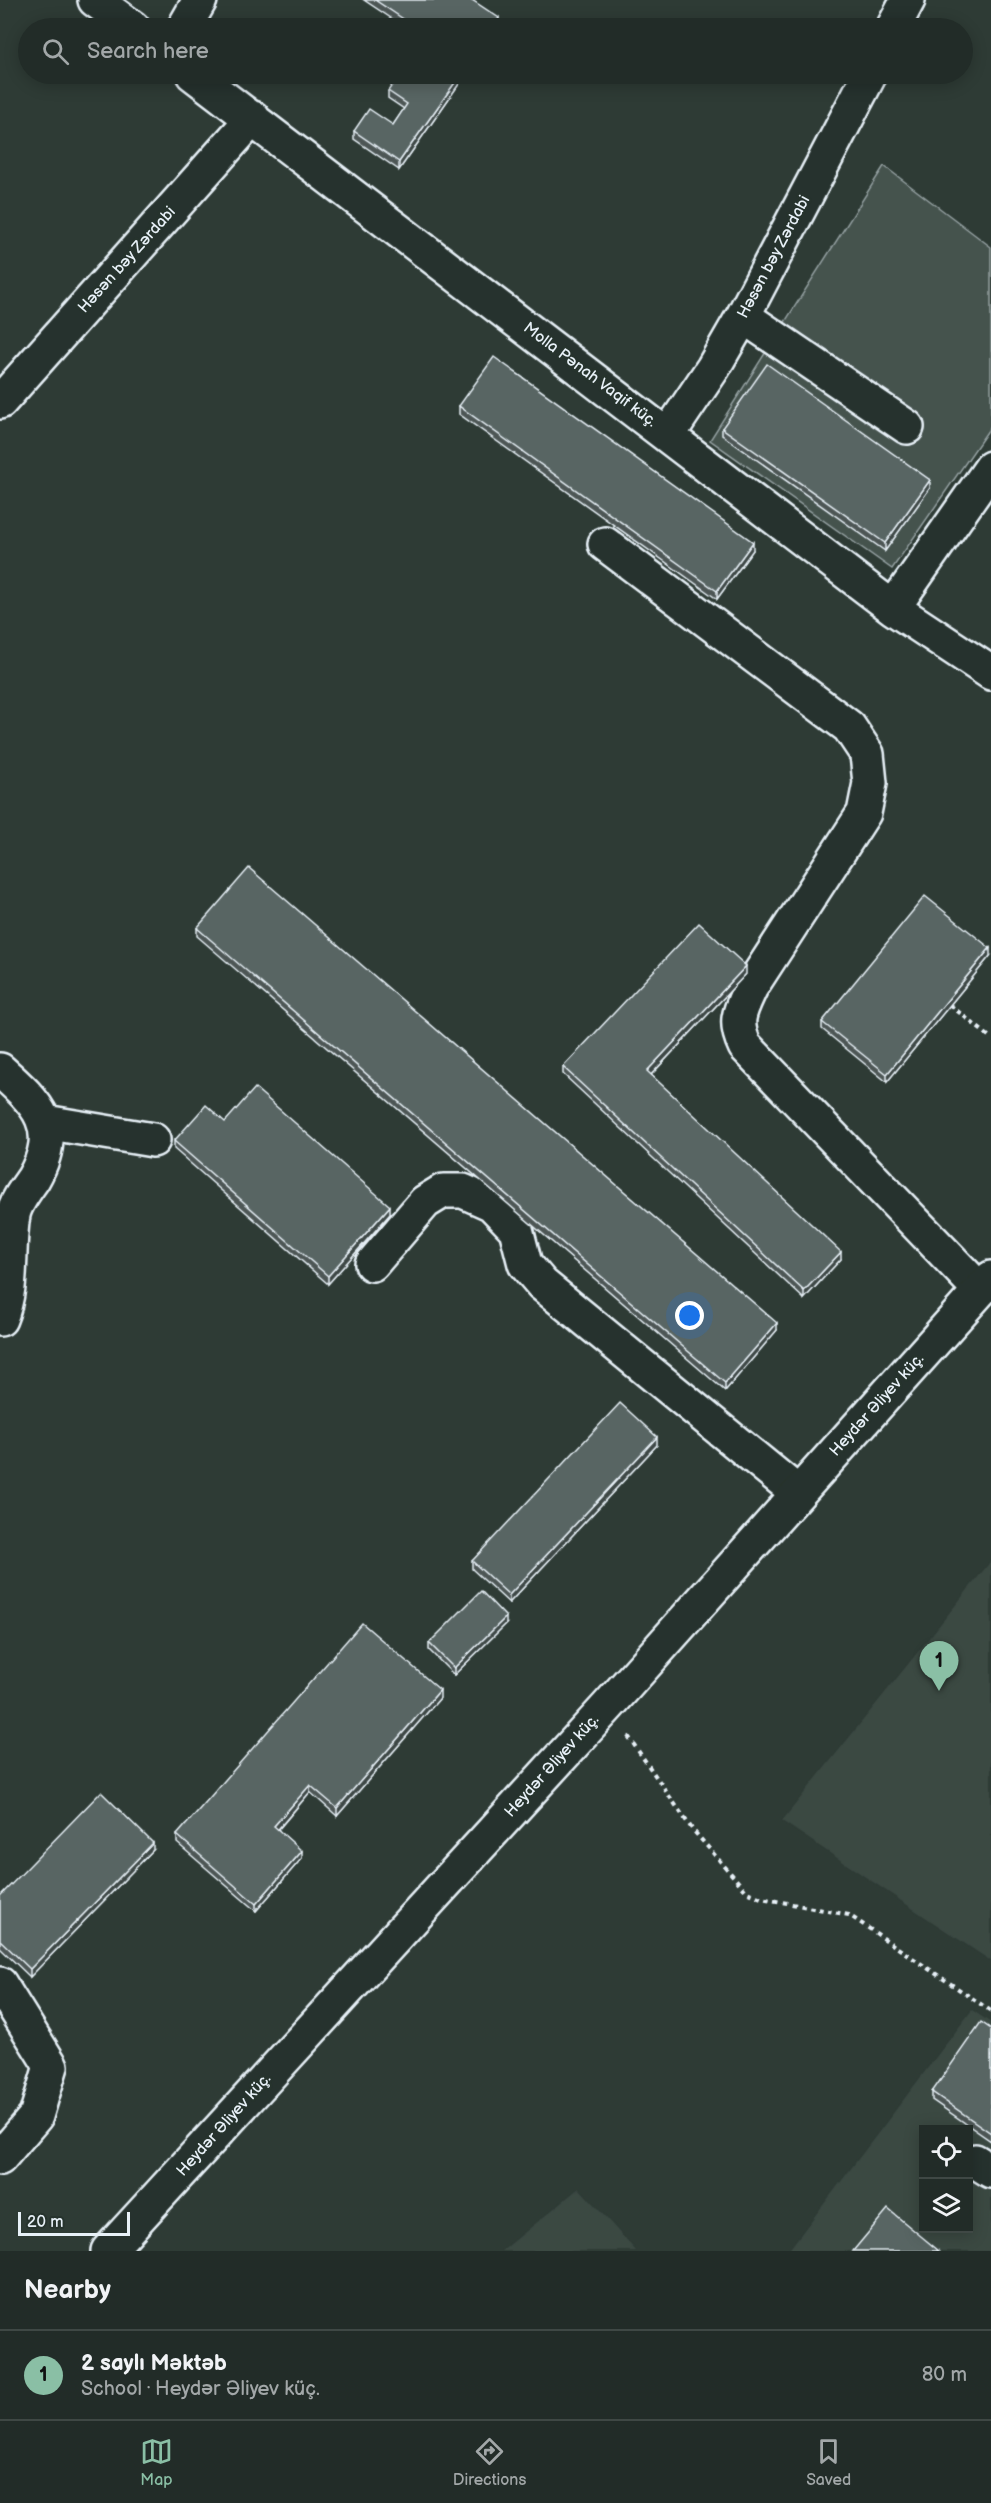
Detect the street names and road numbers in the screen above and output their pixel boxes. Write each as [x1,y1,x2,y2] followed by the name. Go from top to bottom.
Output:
[734,192,814,322] street label: Həsən bəy Zərdabi
[74,203,180,317] street label: Həsən bəy Zərdabi
[520,319,660,431] street label: Molla Pənah Vaqif küç.
[826,1350,928,1460] street label: Heydər Əliyev küç.
[501,1711,603,1821] street label: Heydər Əliyev küç.
[173,2070,275,2180] street label: Heydər Əliyev küç.

